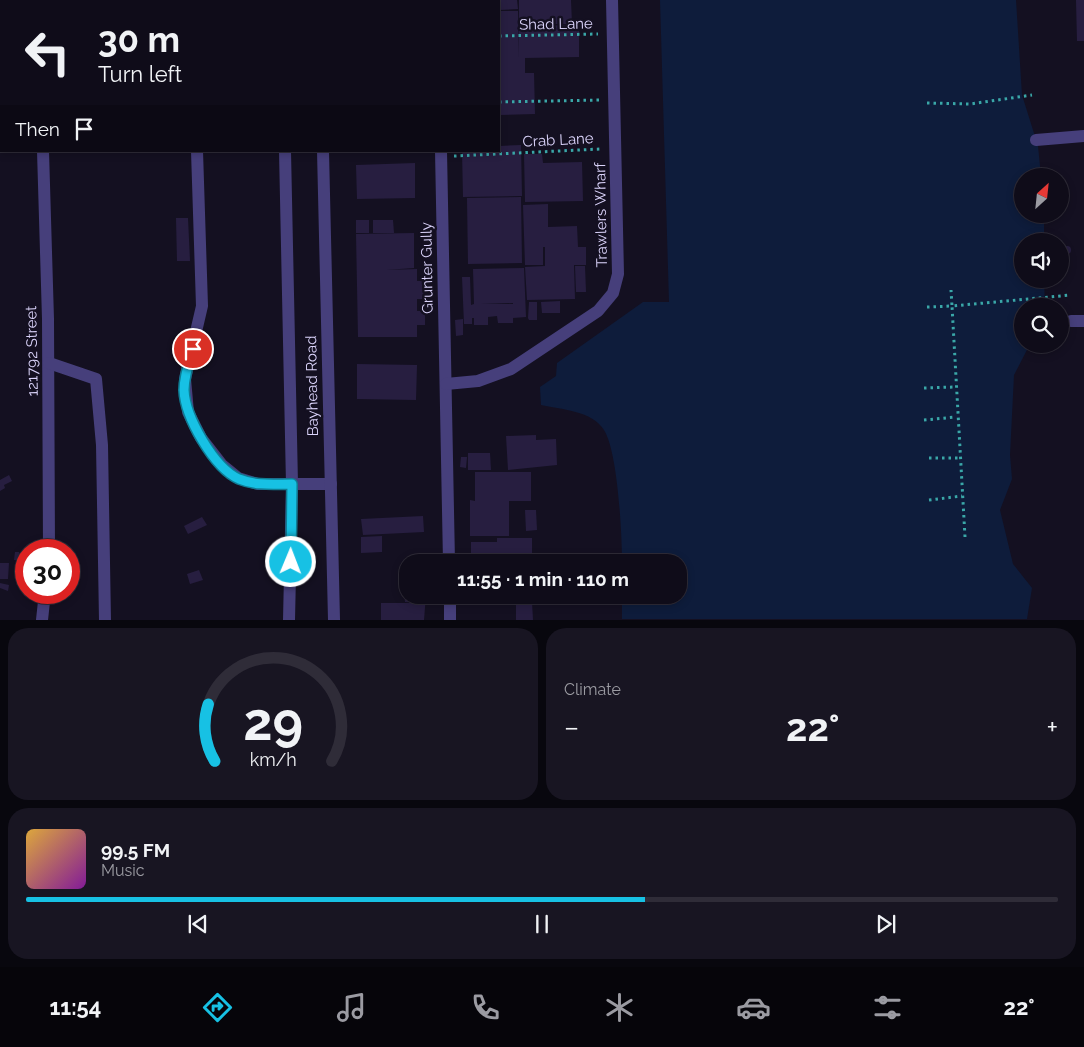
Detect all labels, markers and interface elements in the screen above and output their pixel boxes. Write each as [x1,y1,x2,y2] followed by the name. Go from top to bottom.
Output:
[519,14,593,34] street label: Shad Lane
[98,19,180,60] text: 30 m
[15,20,80,85] icon: left
[98,61,182,87] text: Turn left
[70,115,98,143] icon: arrive
[15,118,60,140] text: Then
[522,129,594,151] street label: Crab Lane
[591,161,611,268] street label: Trawlers Wharf
[1014,168,1069,222] north arrow
[1014,168,1069,353] map controls
[417,222,437,314] street label: Grunter Gully
[1014,233,1069,288] button: sound
[1014,298,1069,353] button: search
[22,306,42,396] street label: 121792 Street
[172,328,214,370] pin
[179,335,207,363] icon: arrive
[302,335,322,437] street label: Bayhead Road
[264,535,316,587] position arrow
[15,539,80,604] speed limit sign: 30
[457,568,629,590] text: 11:55 · 1 min · 110 m
[564,680,621,699] text: Climate
[243,691,303,752] text: 29
[786,705,839,750] text: 22°
[564,711,579,744] text: −
[1046,711,1058,744] text: +
[249,749,297,770] text: km/h
[101,839,170,861] text: 99.5 FM
[101,861,145,880] text: Music
[184,910,212,938] icon: previous
[528,910,556,938] icon: pause
[872,910,900,938] icon: next
[200,990,235,1025] icon: directions
[334,990,369,1025] icon: music
[468,990,503,1025] icon: phone
[602,990,637,1025] icon: climate
[736,990,771,1025] icon: car
[870,990,905,1025] icon: filters
[49,994,101,1020] text: 11:54
[1003,994,1034,1020] text: 22°

